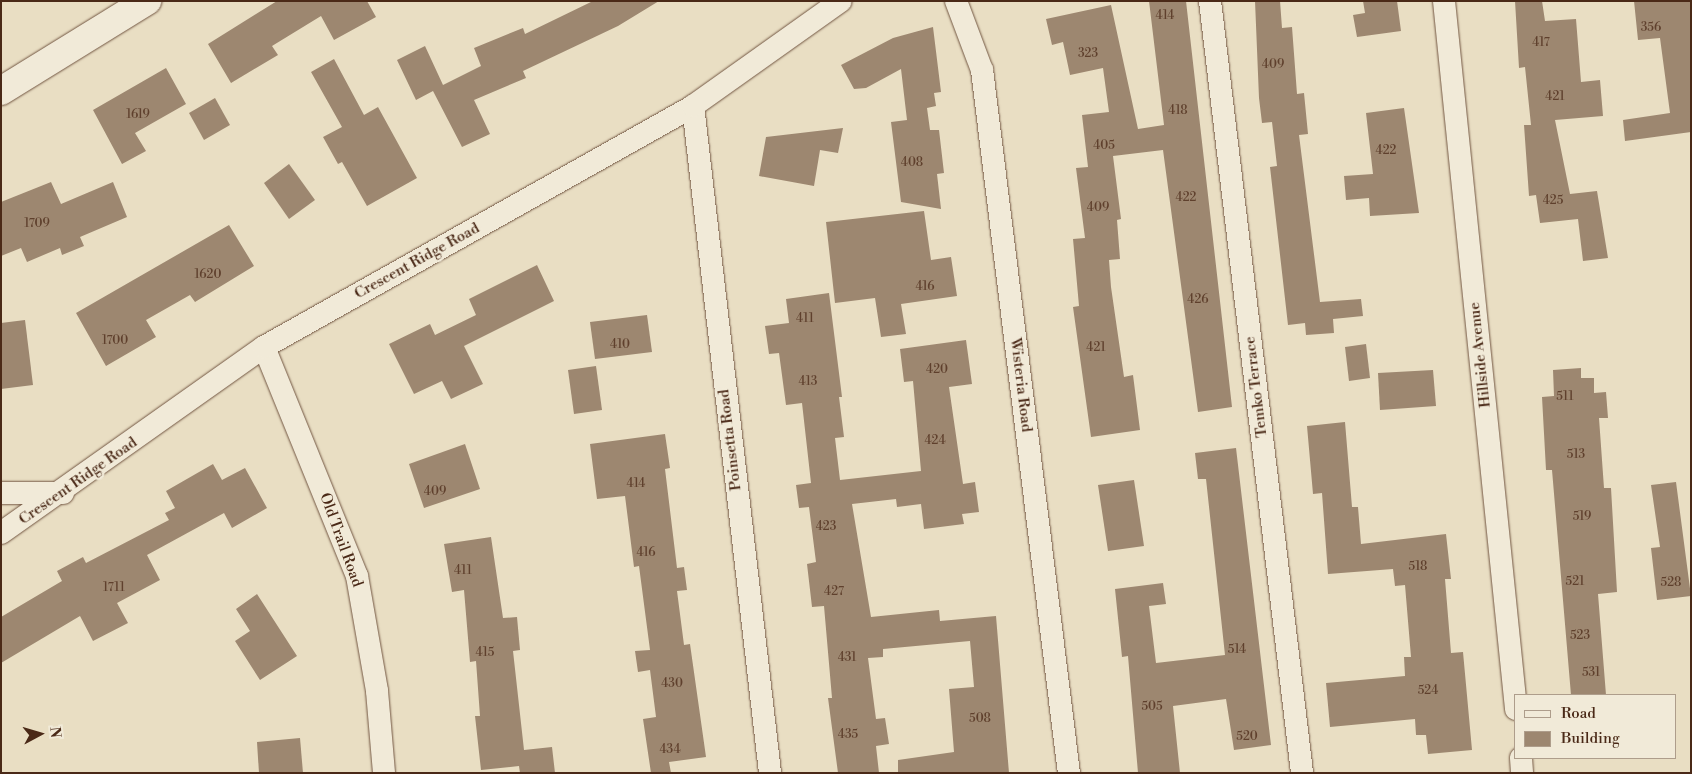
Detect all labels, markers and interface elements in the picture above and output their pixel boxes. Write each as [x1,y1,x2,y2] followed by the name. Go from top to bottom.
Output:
[1156,9,1174,23] house number: 414
[1641,21,1661,35] house number: 356
[1532,36,1550,50] house number: 417
[1078,47,1098,61] house number: 323
[1262,58,1284,72] house number: 409
[1545,90,1565,104] house number: 421
[1168,104,1188,118] house number: 418
[126,108,150,122] house number: 1619
[1093,139,1115,153] house number: 405
[1376,144,1396,158] house number: 422
[901,156,923,170] house number: 408
[1176,191,1196,205] house number: 422
[1543,194,1563,208] house number: 425
[1087,201,1109,215] house number: 409
[24,217,50,231] house number: 1709
[351,219,483,303] street label: Crescent Ridge Road
[195,268,221,282] house number: 1620
[915,280,935,294] house number: 416
[1187,293,1209,307] house number: 426
[1466,301,1494,409] street label: Hillside Avenue
[796,312,814,326] house number: 411
[102,334,128,348] house number: 1700
[1241,335,1271,439] street label: Temko Terrace
[1006,337,1036,433] street label: Wisteria Road
[610,338,630,352] house number: 410
[1086,341,1106,355] house number: 421
[926,363,948,377] house number: 420
[799,375,817,389] house number: 413
[715,388,745,492] street label: Poinsetta Road
[1556,390,1574,404] house number: 511
[15,433,141,529] street label: Crescent Ridge Road
[924,434,946,448] house number: 424
[1567,448,1585,462] house number: 513
[627,477,645,491] house number: 414
[424,485,446,499] house number: 409
[316,490,366,590] street label: Old Trail Road
[1573,510,1591,524] house number: 519
[816,520,836,534] house number: 423
[636,546,656,560] house number: 416
[1409,560,1427,574] house number: 518
[454,564,472,578] house number: 411
[1566,575,1584,589] house number: 521
[1661,576,1681,590] house number: 528
[103,581,125,595] house number: 1711
[824,585,844,599] house number: 427
[1570,629,1590,643] house number: 523
[1228,643,1246,657] house number: 514
[476,646,494,660] house number: 415
[838,651,856,665] house number: 431
[1582,666,1600,680] house number: 531
[661,677,683,691] house number: 430
[1418,684,1438,698] house number: 524
[1514,694,1677,759] legend
[1141,700,1163,714] house number: 505
[1561,704,1596,723] text: Road
[15,709,65,759] north arrow
[969,712,991,726] house number: 508
[45,726,64,739] text: N
[838,728,858,742] house number: 435
[1561,729,1620,748] text: Building
[1236,730,1258,744] house number: 520
[659,743,681,757] house number: 434

